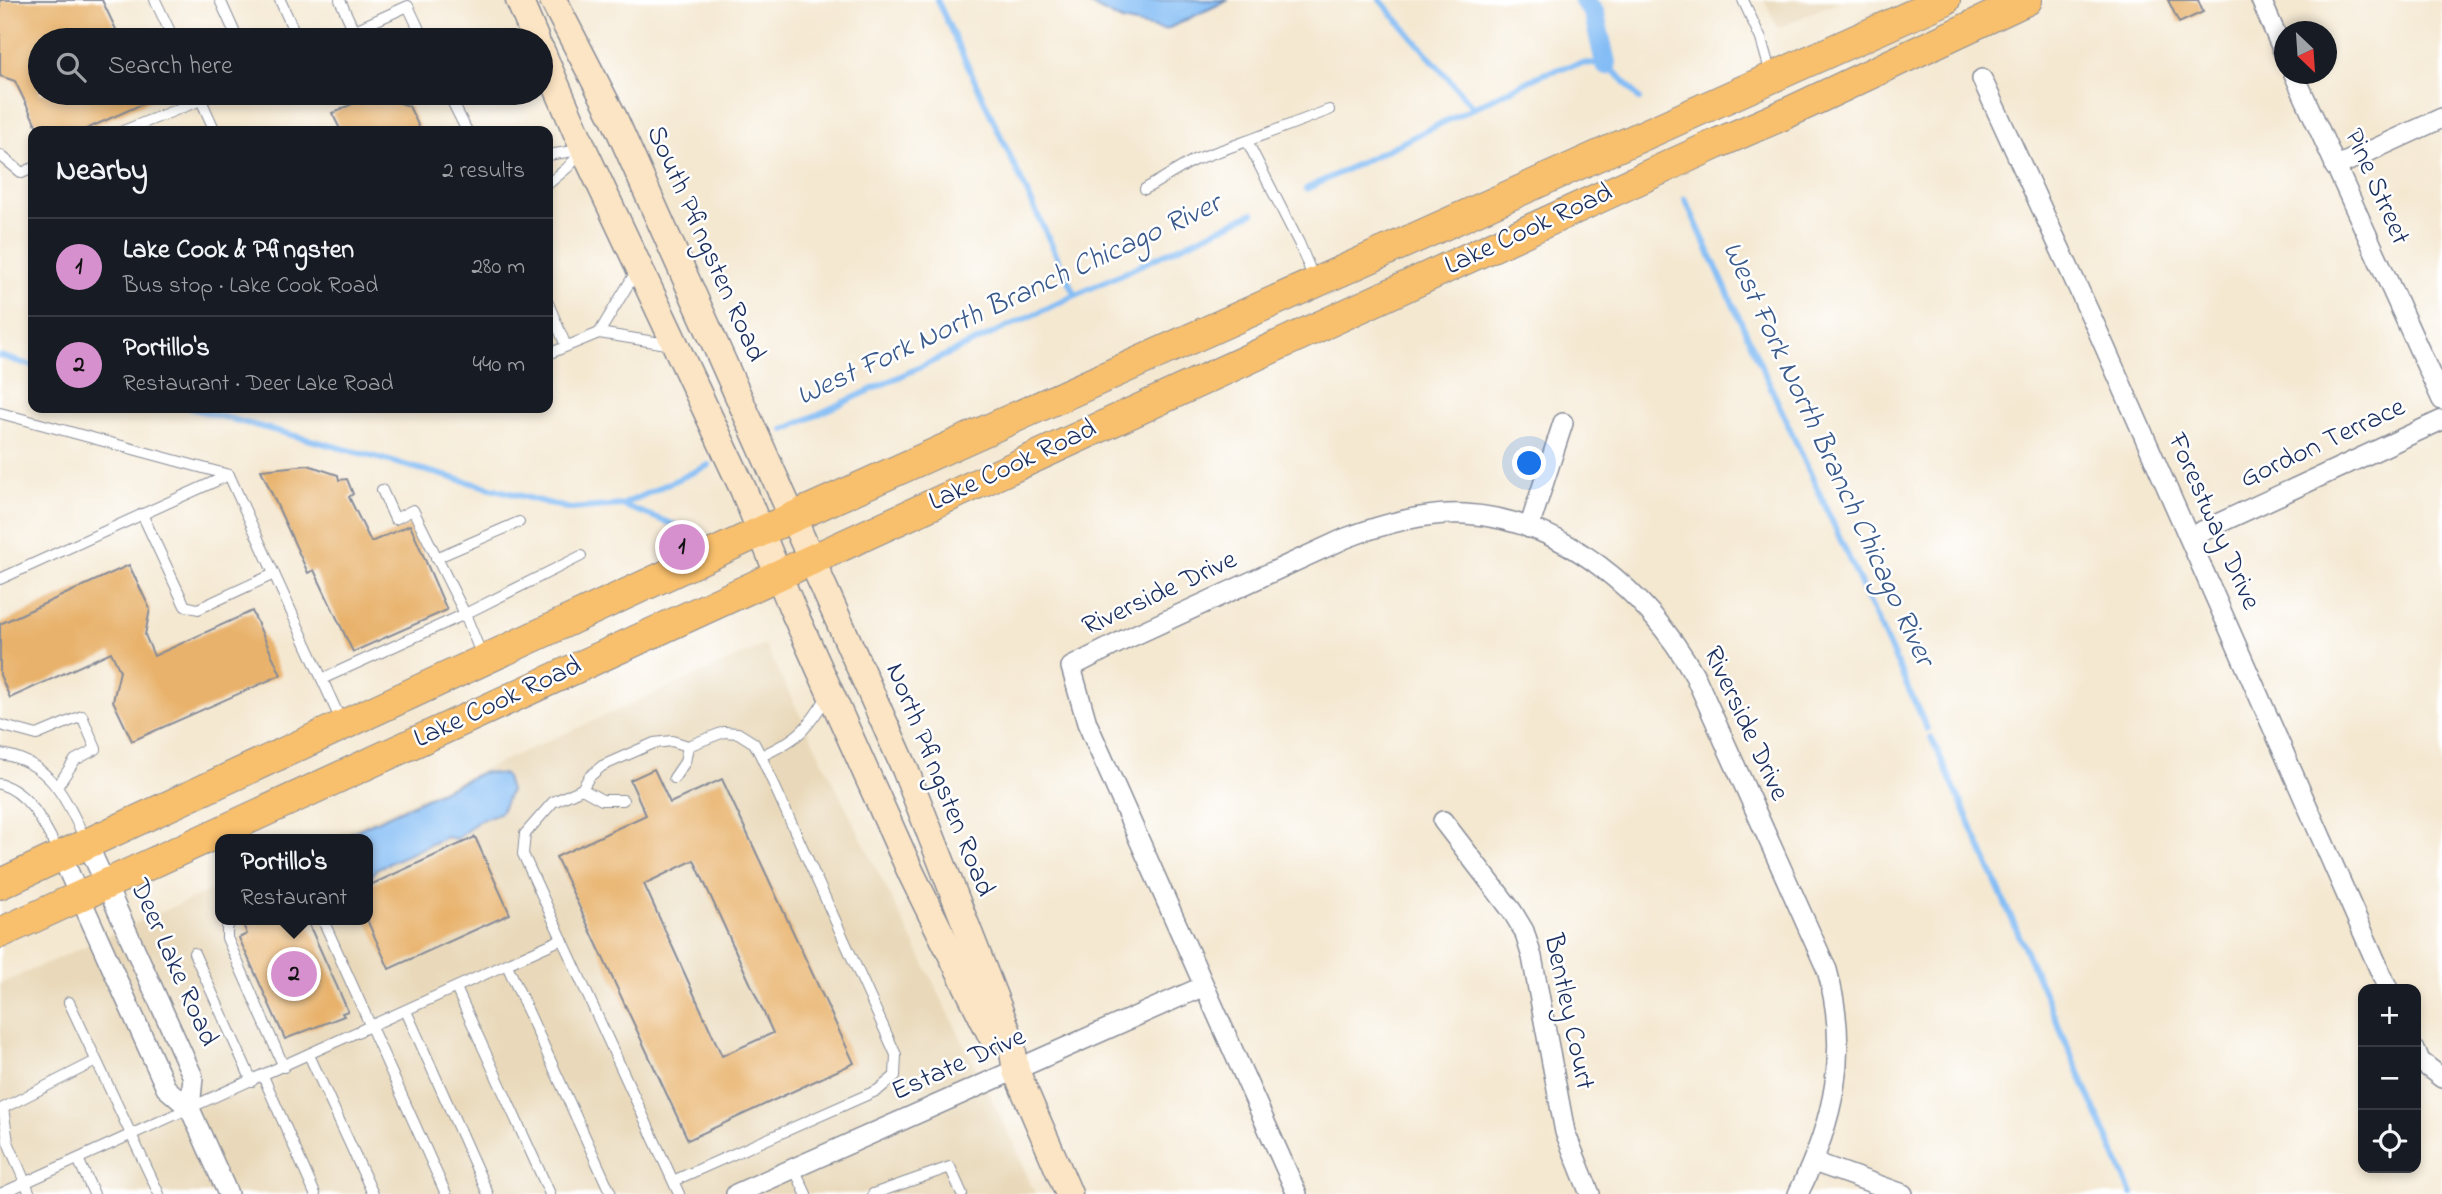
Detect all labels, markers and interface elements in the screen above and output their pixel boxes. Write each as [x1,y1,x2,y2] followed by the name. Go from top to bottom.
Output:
[2274,21,2337,84] north arrow
[28,28,553,105] search box
[52,48,90,86] icon: search
[108,48,233,86] text: Search here
[634,119,776,369] street label: South Pfingsten Road
[2332,122,2420,252] street label: Pine Street
[56,150,148,194] text: Nearby
[442,155,525,188] text: 2 results
[1438,173,1620,287] street label: Lake Cook Road
[790,181,1232,419] water label: West Fork North Branch Chicago River
[123,232,354,270] text: Lake Cook & Pfingsten
[1709,235,1947,677] water label: West Fork North Branch Chicago River
[75,251,83,284] text: 1
[471,251,525,284] text: 280 m
[123,270,378,303] text: Bus stop · Lake Cook Road
[123,330,210,368] text: Portillo's
[73,349,85,382] text: 2
[473,349,525,382] text: 440 m
[123,368,393,401] text: Restaurant · Deer Lake Road
[2234,388,2413,500] street label: Gordon Terrace
[922,409,1104,523] street label: Lake Cook Road
[2155,426,2270,617] street label: Forestway Drive
[1512,446,1546,480] your location
[659,521,705,573] pin: 1
[1076,540,1244,648] street label: Riverside Drive
[1691,640,1799,808] street label: Riverside Drive
[407,646,589,760] street label: Lake Cook Road
[873,657,1005,903] street label: North Pfingsten Road
[215,834,373,925] popup
[241,844,327,882] text: Portillo's
[117,872,228,1054] street label: Deer Lake Road
[241,882,347,915] text: Restaurant
[1531,929,1605,1094] street label: Bentley Court
[271,948,317,1000] pin: 2
[2358,984,2421,1173] map controls
[2358,984,2421,1047] button: +
[885,1017,1033,1113] street label: Estate Drive
[2358,1047,2421,1110] button: −
[2358,1110,2421,1173] button: locate

